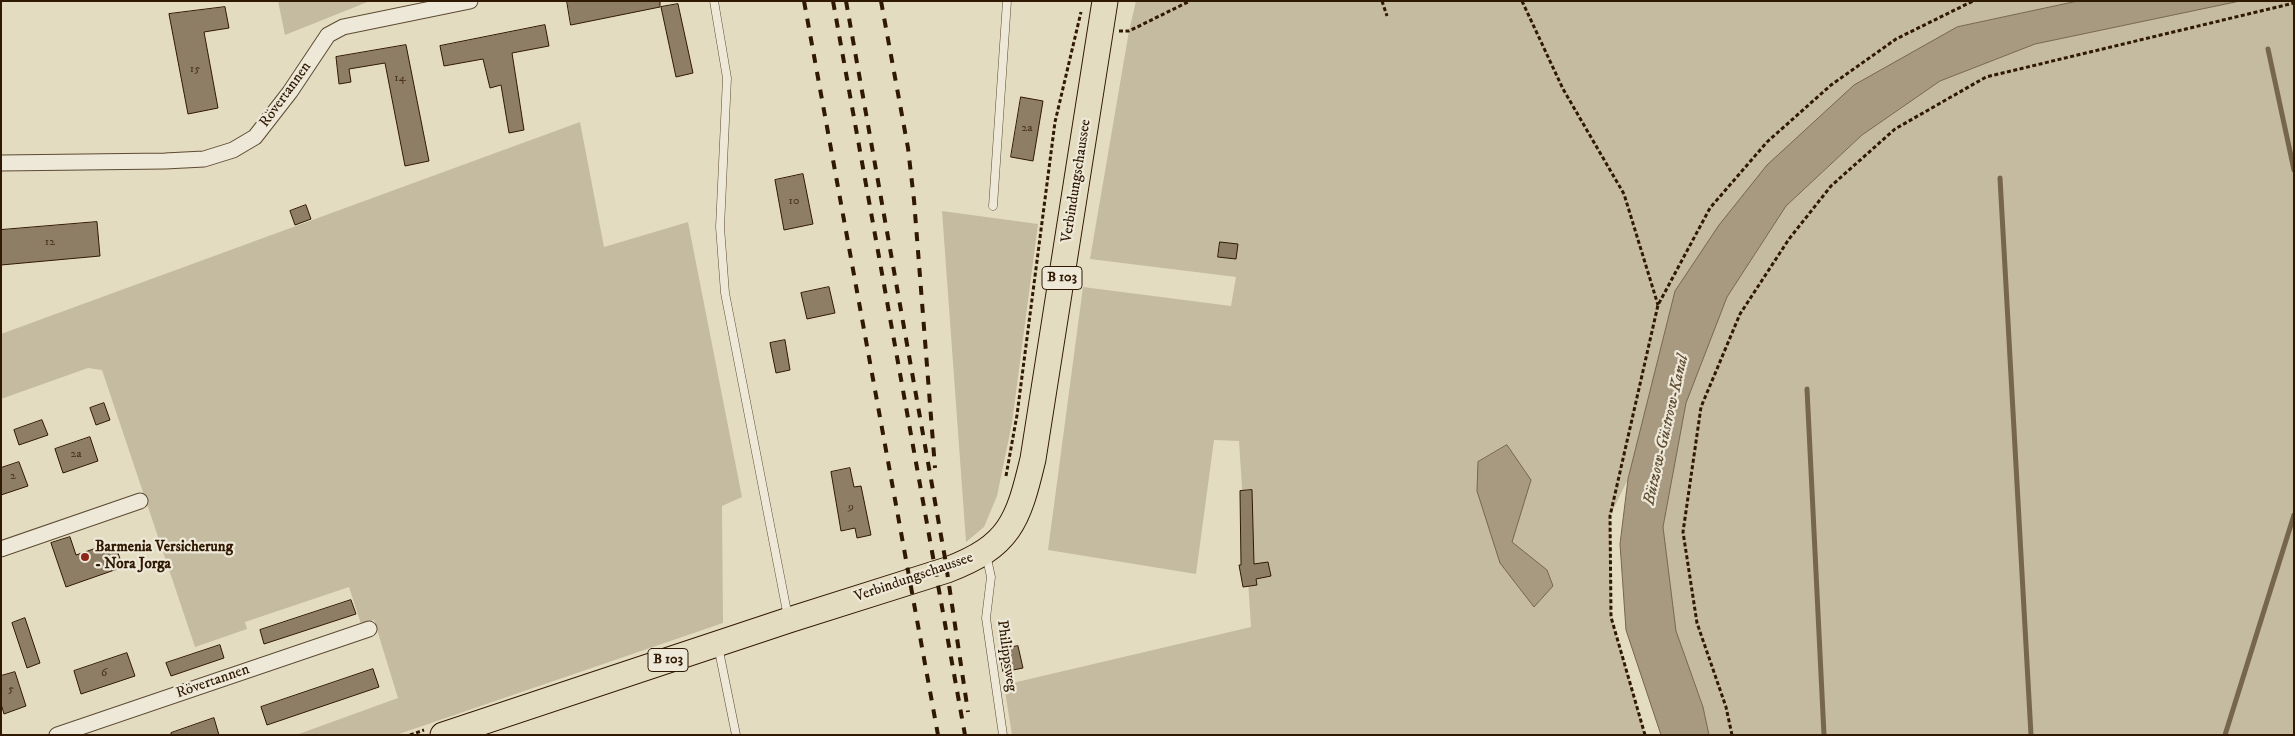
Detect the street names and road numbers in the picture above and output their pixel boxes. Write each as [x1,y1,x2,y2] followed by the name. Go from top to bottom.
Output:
[256,59,316,131] street label: Rövertannen
[1058,118,1096,244] street label: Verbindungschaussee
[1042,266,1082,290] road number: B 103
[852,549,976,607] street label: Verbindungschaussee
[992,619,1020,693] street label: Philippsweg
[648,648,688,672] road number: B 103
[174,661,252,703] street label: Rövertannen

